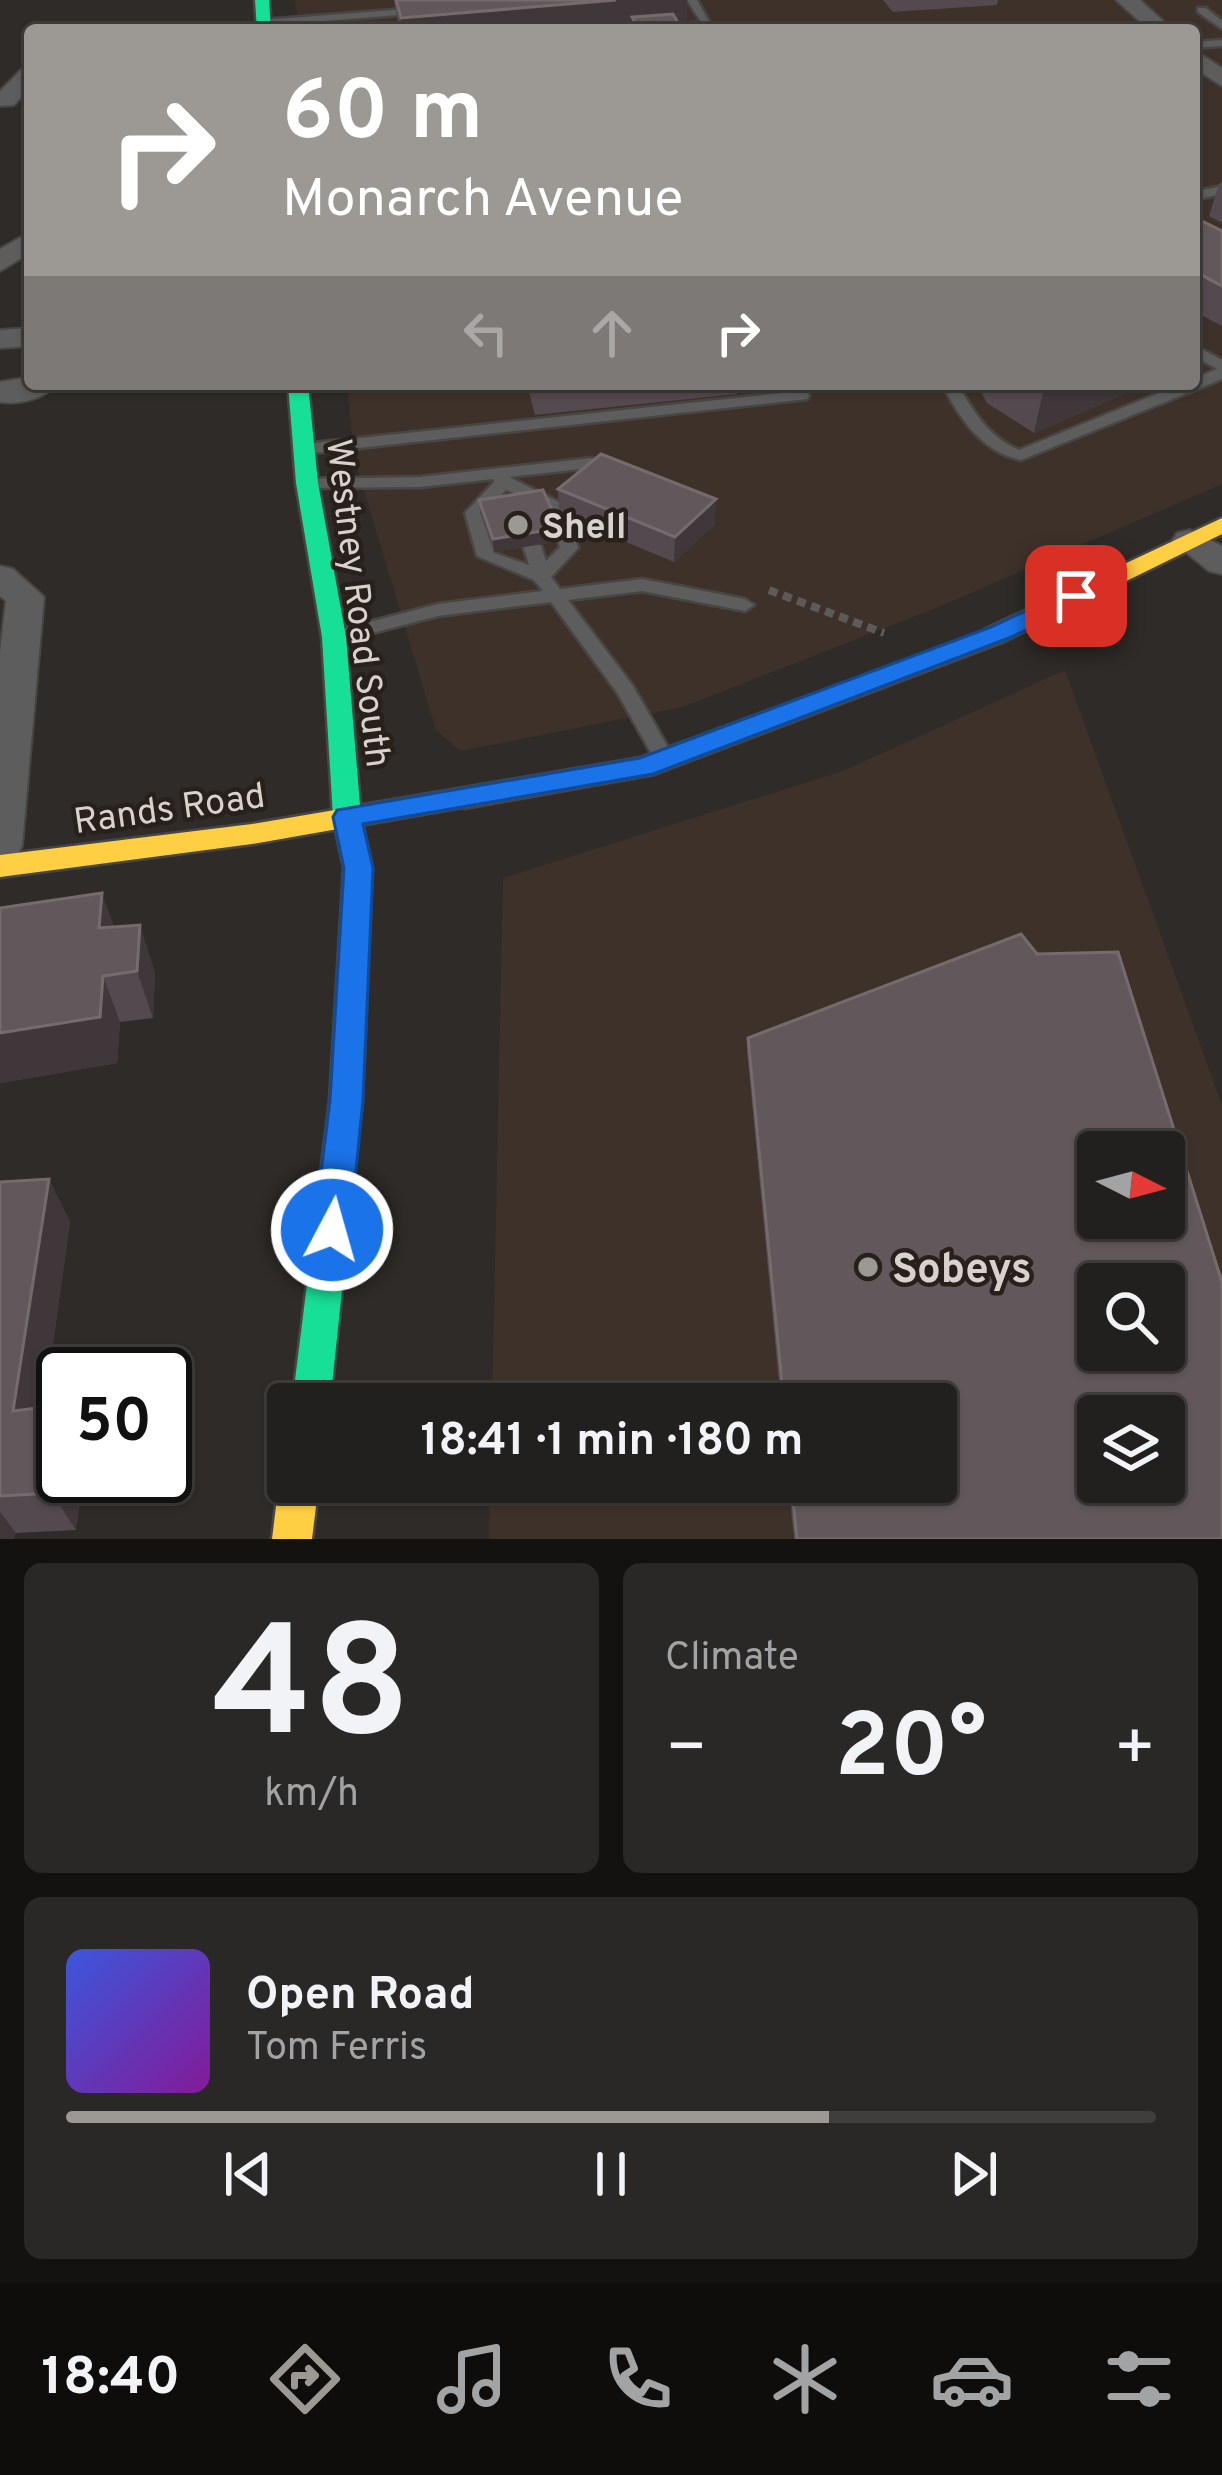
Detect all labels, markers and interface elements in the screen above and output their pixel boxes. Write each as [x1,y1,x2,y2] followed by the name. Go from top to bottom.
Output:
[282,63,483,169] text: 60 m
[84,72,240,228] icon: right
[282,167,683,236] text: Monarch Avenue
[453,300,519,366] icon: left
[579,300,645,366] icon: ahead
[705,300,771,366] icon: right
[313,437,399,770] street label: Westney Road South
[542,506,627,552] place label: Shell
[505,512,531,538] marker: Shell
[1025,545,1127,647] pin
[1043,563,1109,629] icon: arrive
[71,775,268,847] street label: Rands Road
[1077,1131,1185,1239] north arrow
[1077,1131,1185,1503] map controls
[269,1167,395,1293] position arrow
[892,1245,1032,1298] place label: Sobeys
[855,1254,881,1280] marker: Sobeys
[1077,1263,1185,1371] button: search
[36,1347,192,1503] speed limit sign: 50
[1077,1395,1185,1503] button: layers
[420,1414,804,1471] text: 18:41 · 1 min · 180 m
[212,1594,411,1792] text: 48
[665,1635,799,1684] text: Climate
[835,1695,986,1808] text: 20°
[665,1710,708,1793] text: −
[1113,1710,1156,1793] text: +
[264,1771,359,1820] text: km/h
[246,1968,474,2025] text: Open Road
[246,2025,427,2074] text: Tom Ferris
[215,2141,281,2207] icon: previous
[578,2141,644,2207] icon: pause
[941,2141,1007,2207] icon: next
[263,2337,347,2421] icon: directions
[430,2337,514,2421] icon: music
[596,2337,680,2421] icon: phone
[763,2337,847,2421] icon: climate
[930,2337,1014,2421] icon: car
[1097,2337,1181,2421] icon: filters
[41,2345,180,2414] text: 18:40

